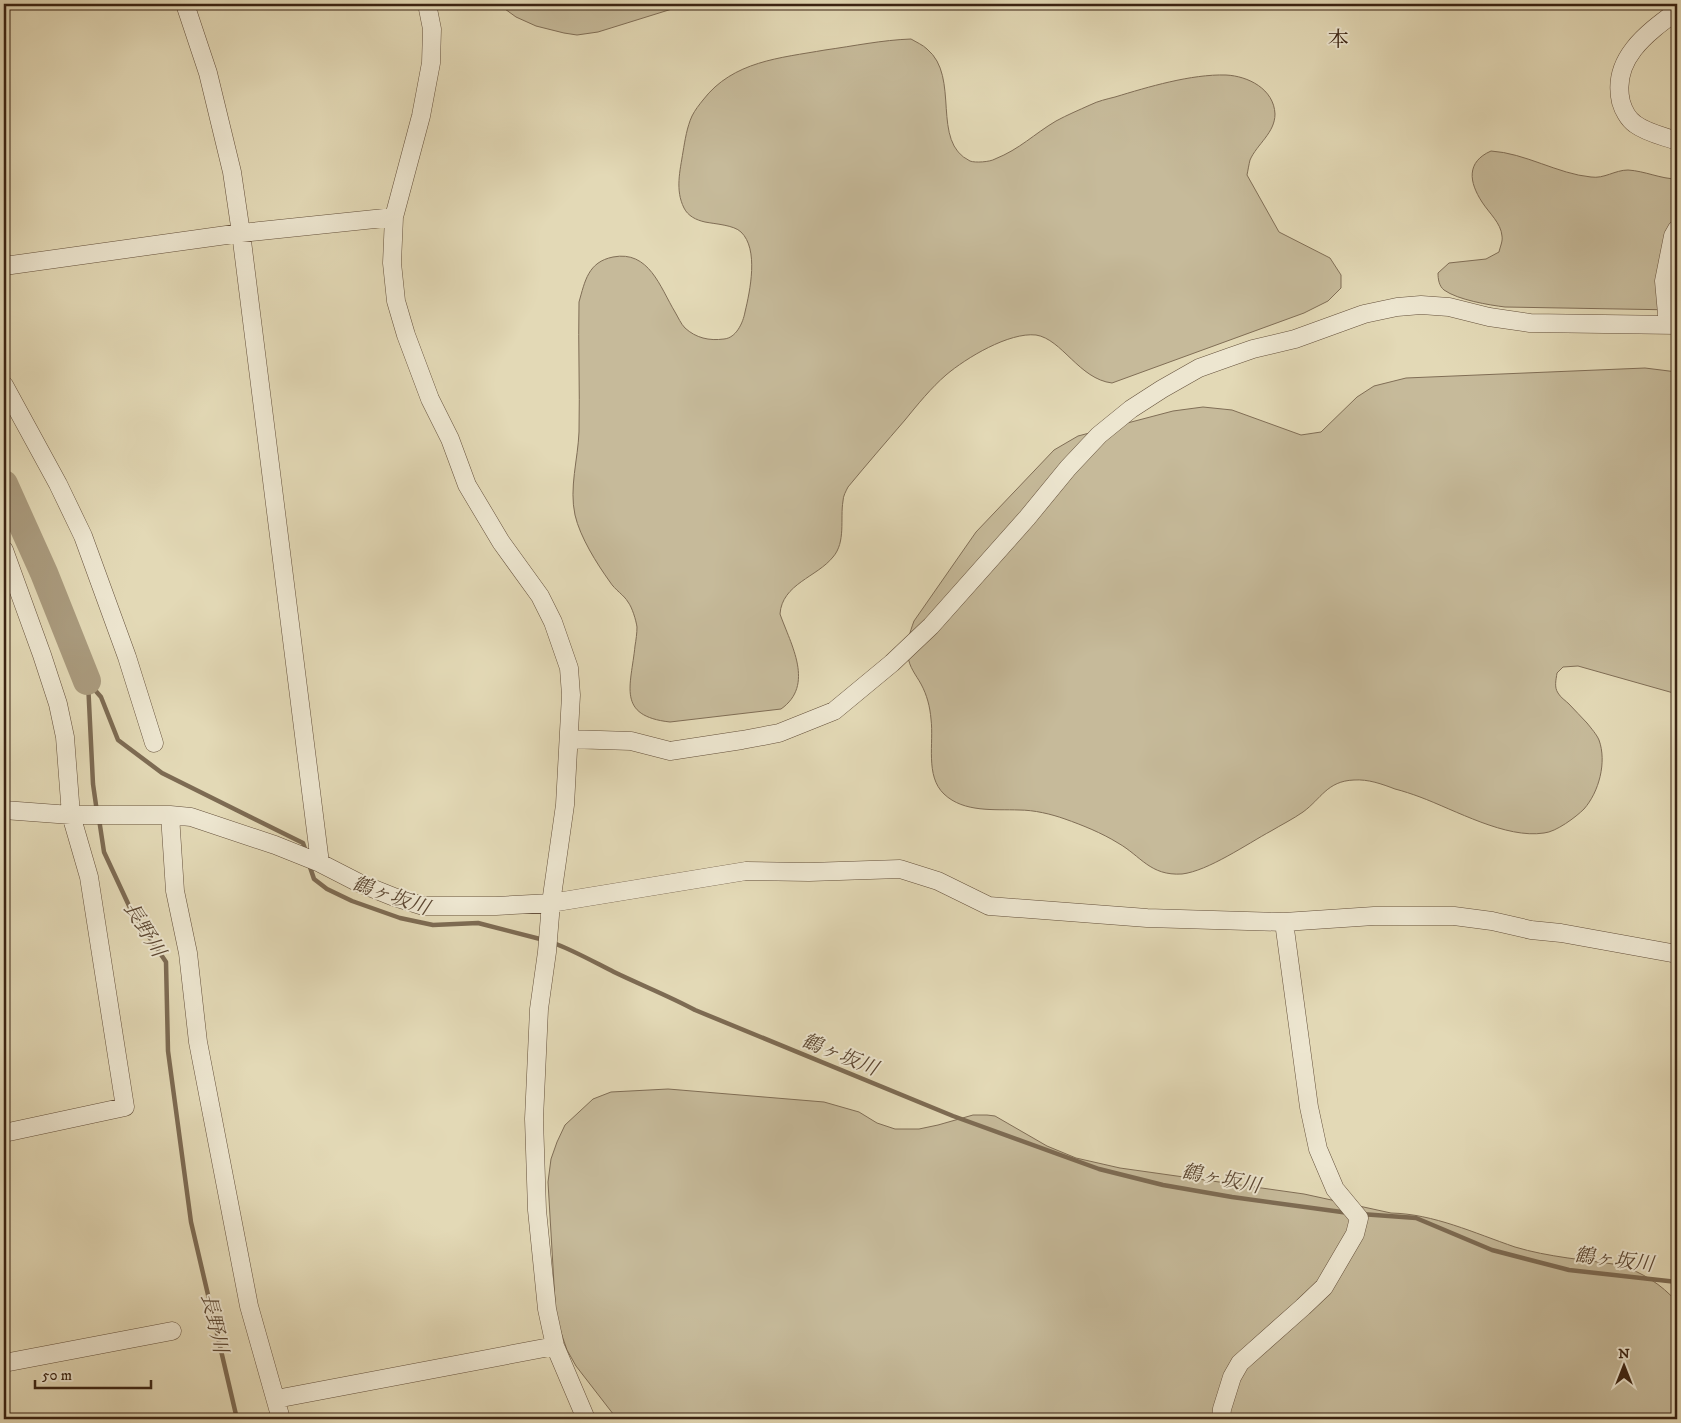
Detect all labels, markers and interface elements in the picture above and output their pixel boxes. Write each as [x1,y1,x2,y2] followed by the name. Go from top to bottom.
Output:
[1328,27,1349,53] district label: 本
[349,872,434,922] water label: 鶴ヶ坂川
[117,898,171,964] water label: 長野川
[798,1029,883,1083] water label: 鶴ヶ坂川
[1179,1160,1264,1200] water label: 鶴ヶ坂川
[1573,1243,1657,1278] water label: 鶴ヶ坂川
[195,1291,233,1357] water label: 長野川
[1598,1340,1648,1390] north arrow
[1618,1345,1630,1363] text: N
[35,1358,151,1390] scale bar
[42,1366,72,1385] text: 50 m

